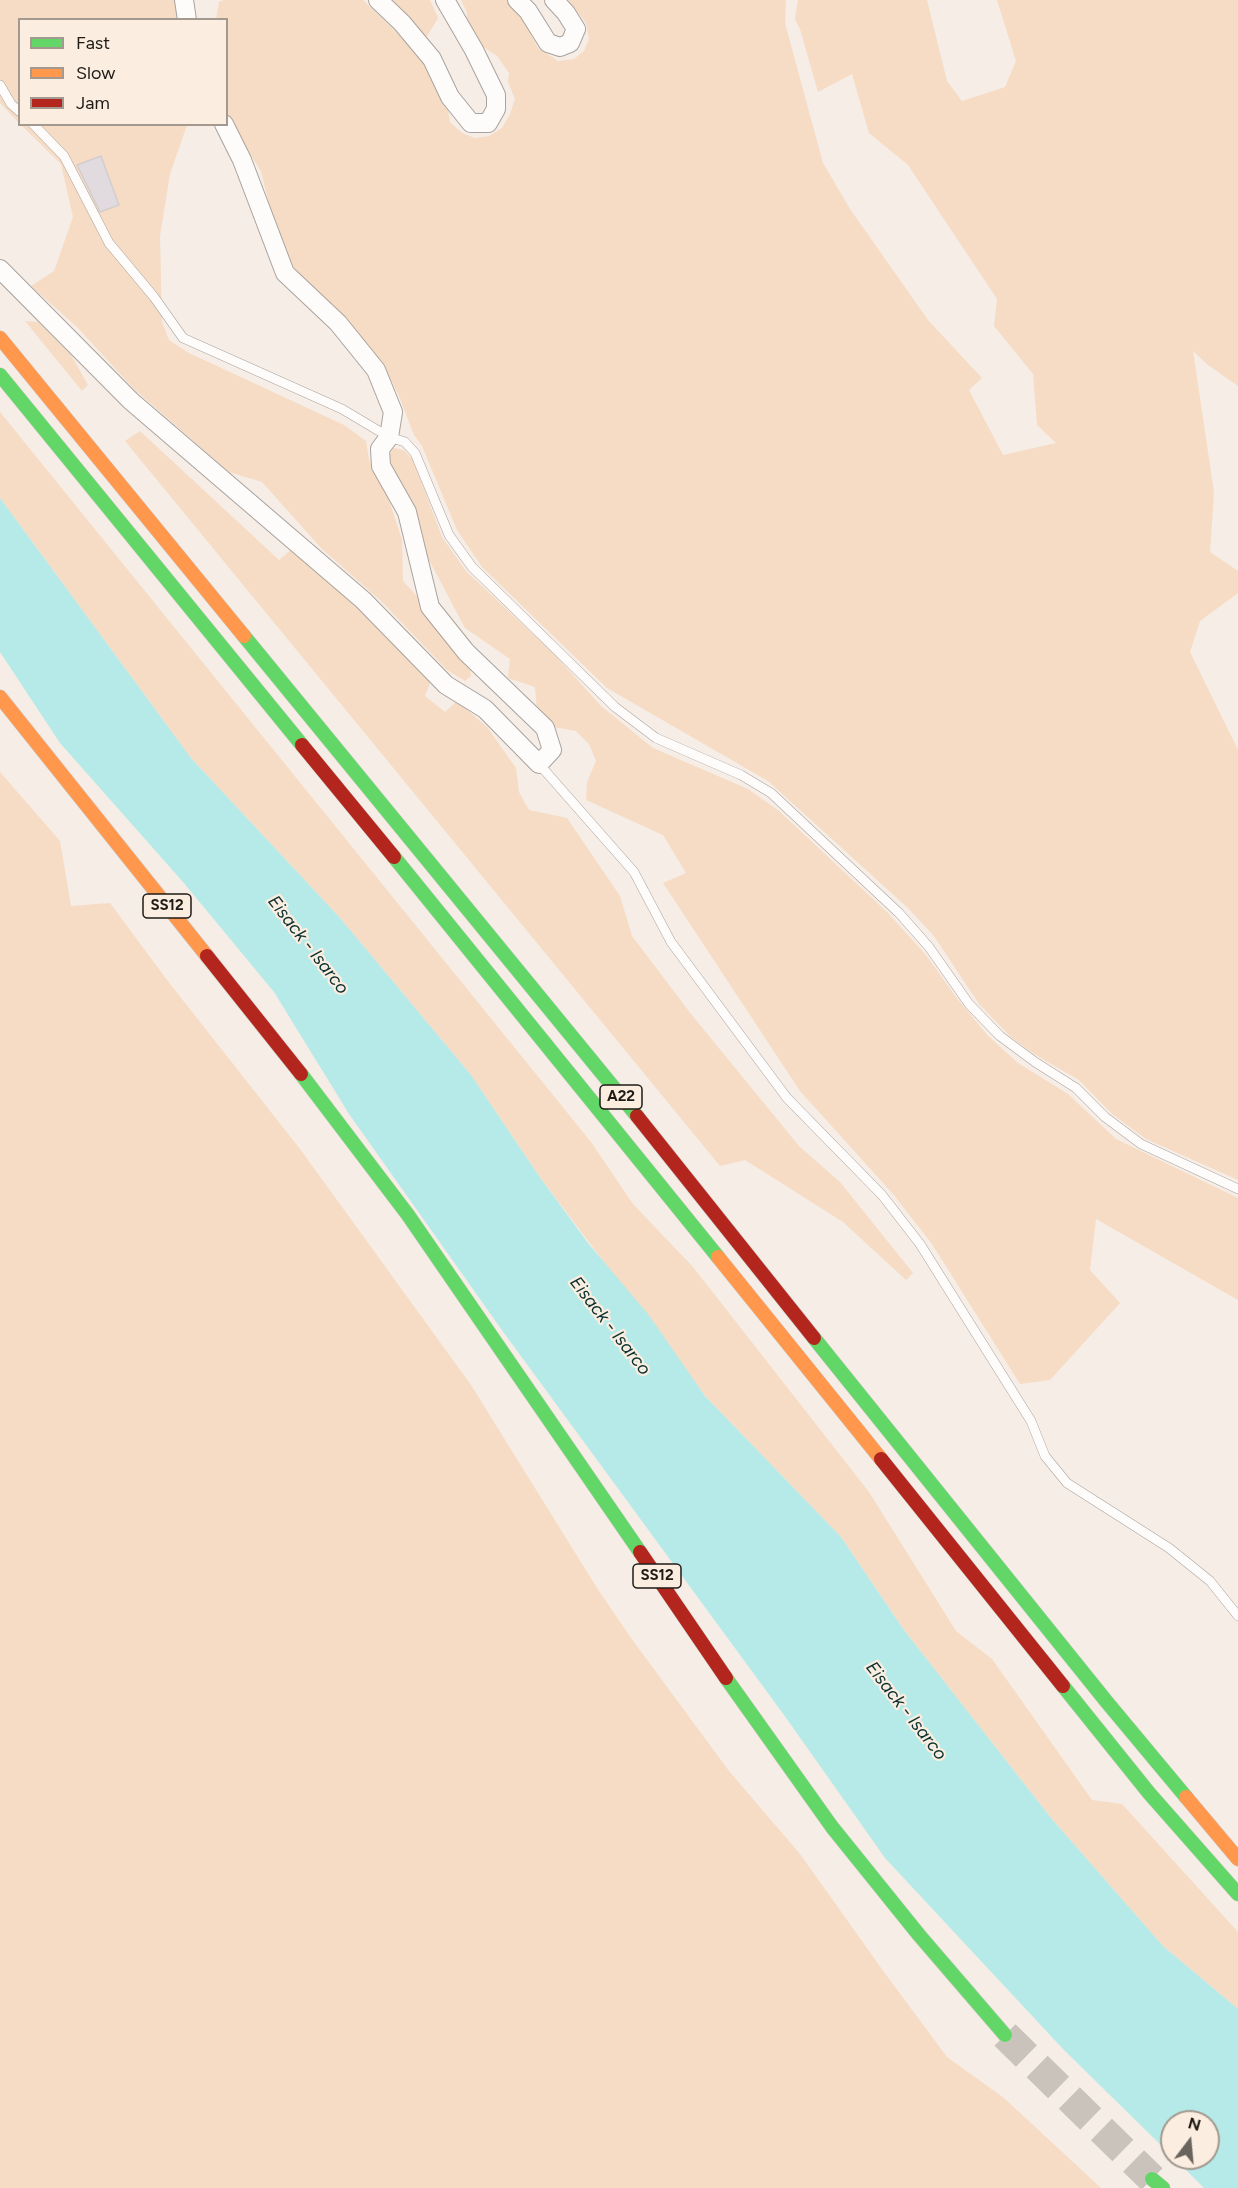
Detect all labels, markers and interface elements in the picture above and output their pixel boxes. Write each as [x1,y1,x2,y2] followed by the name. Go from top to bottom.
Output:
[18,18,228,126] legend
[76,32,110,54] text: Fast
[76,62,115,84] text: Slow
[76,92,110,114] text: Jam
[263,891,353,999] water label: Eisack - Isarco
[143,894,191,918] road number: SS12
[600,1085,642,1109] road number: A22
[565,1272,655,1380] water label: Eisack - Isarco
[633,1564,681,1588] road number: SS12
[861,1657,951,1765] water label: Eisack - Isarco
[1160,2110,1220,2170] north arrow
[1186,2113,1203,2135] text: N

